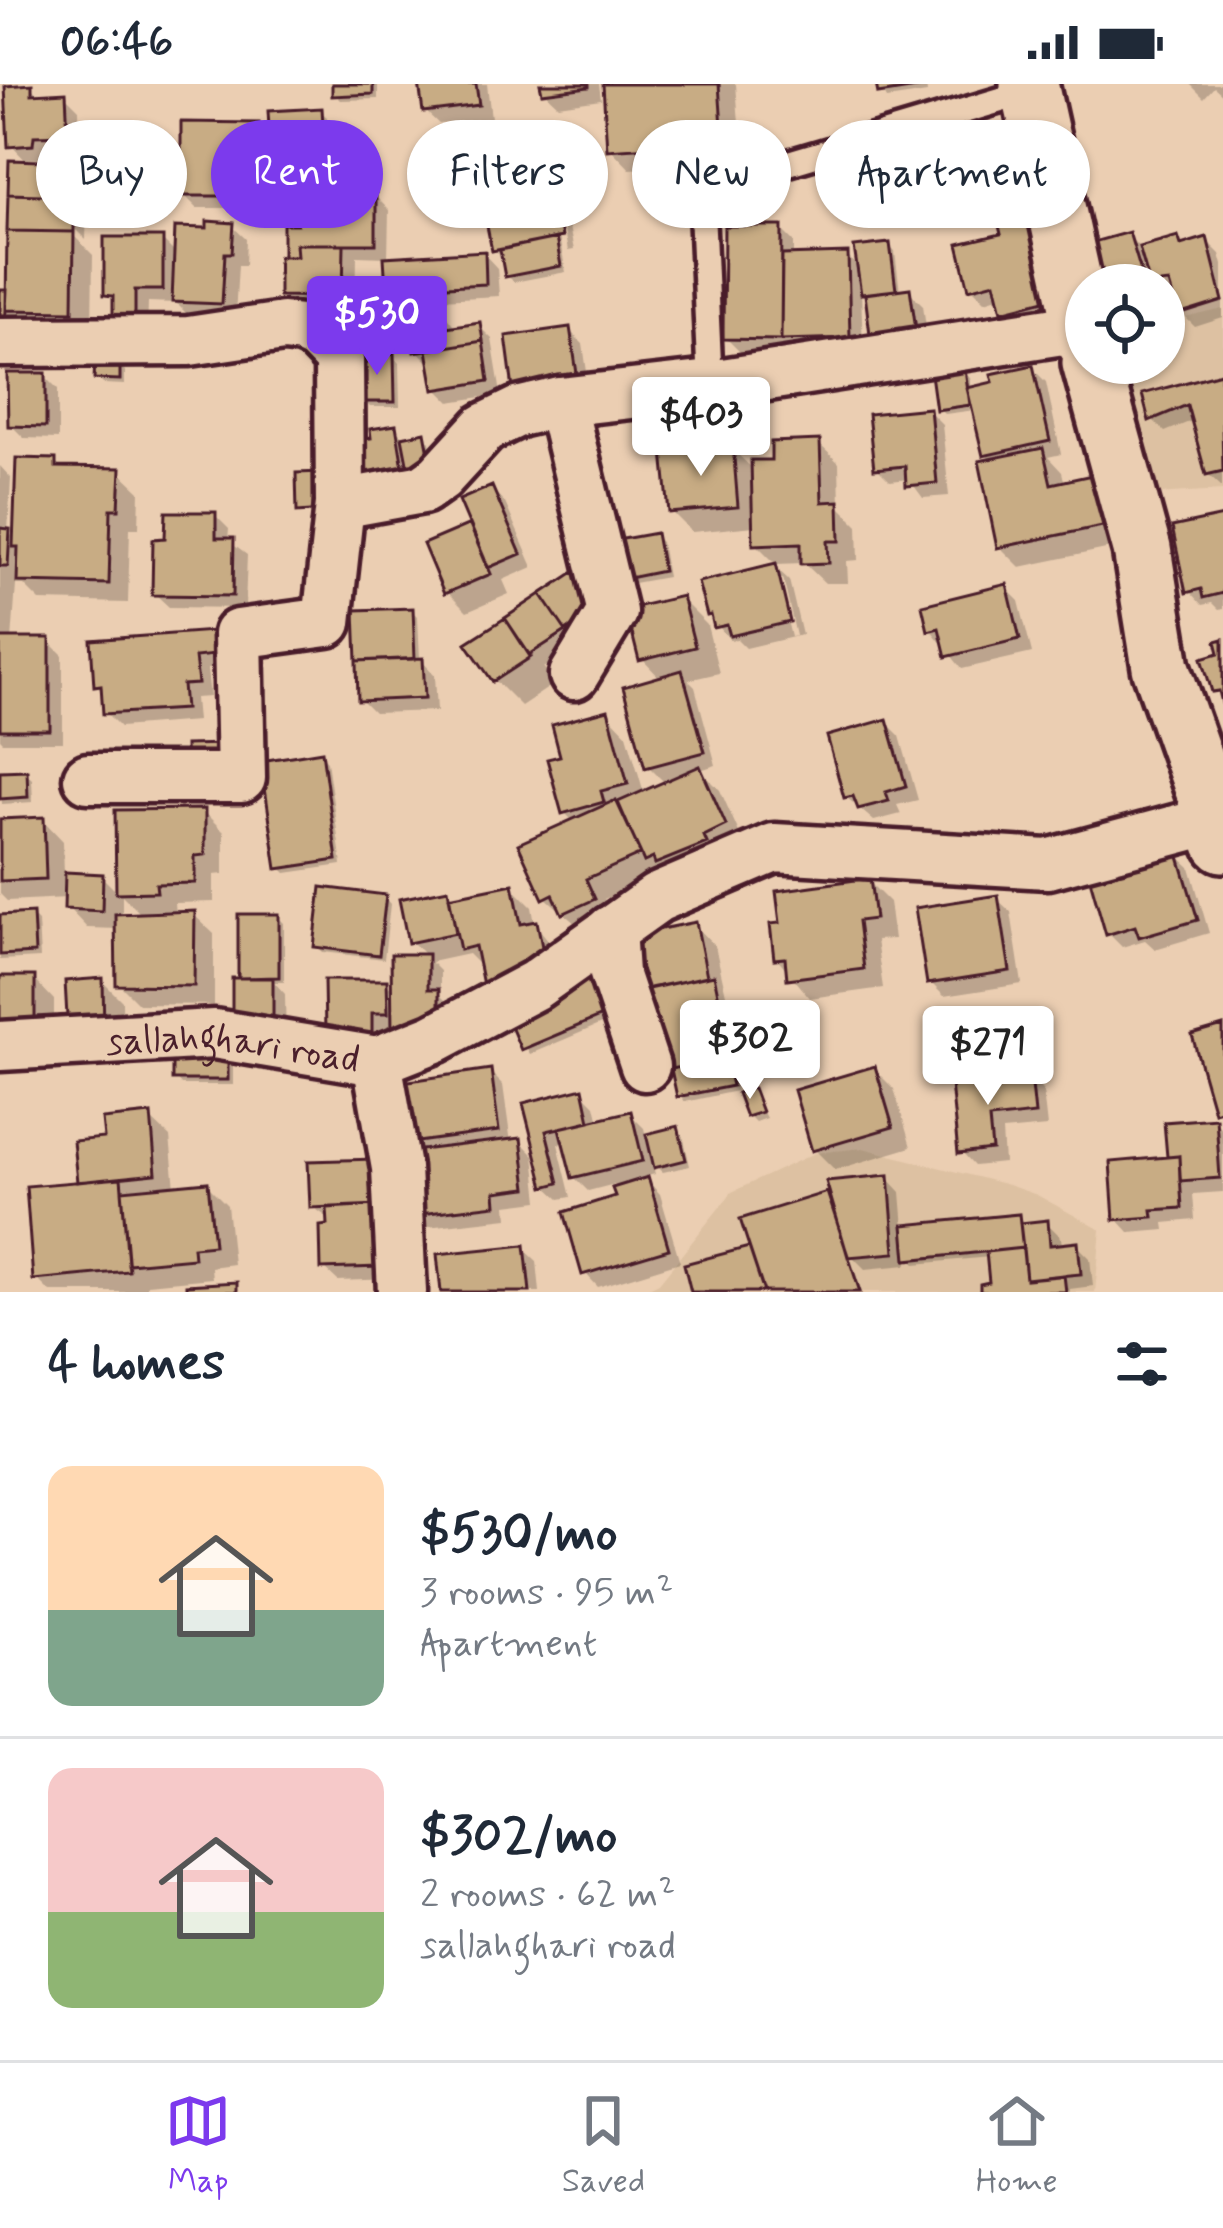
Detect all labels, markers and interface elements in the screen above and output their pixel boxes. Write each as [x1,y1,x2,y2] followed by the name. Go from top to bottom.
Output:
[60,13,173,72] text: 06:46
[36,120,187,228] chip: Buy
[211,120,383,228] chip: Rent
[407,120,608,228] chip: Filters
[632,120,791,228] chip: New
[815,120,1090,228] chip: Apartment
[1065,264,1185,384] map controls
[1065,264,1185,384] button: locate
[306,276,448,378] pin: $530
[334,289,420,340] text: $530
[630,377,772,479] pin: $403
[659,390,743,441] text: $403
[679,1000,821,1102] pin: $302
[917,1006,1059,1108] pin: $271
[105,1012,363,1087] street label: sallahghari road
[707,1013,793,1064] text: $302
[950,1019,1026,1070] text: $271
[48,1331,225,1397] text: 4 homes
[1109,1331,1175,1397] icon: filters
[420,1502,617,1568] text: $530/mo
[144,1514,288,1658] icon: home
[420,1568,673,1619] text: 3 rooms · 95 m²
[420,1619,597,1670] text: Apartment
[420,1804,617,1870] text: $302/mo
[144,1816,288,1960] icon: home
[420,1870,675,1921] text: 2 rooms · 62 m²
[420,1921,676,1972] text: sallahghari road
[165,2088,231,2204] tab: Map
[562,2088,645,2204] tab: Saved
[976,2088,1058,2204] tab: Home

